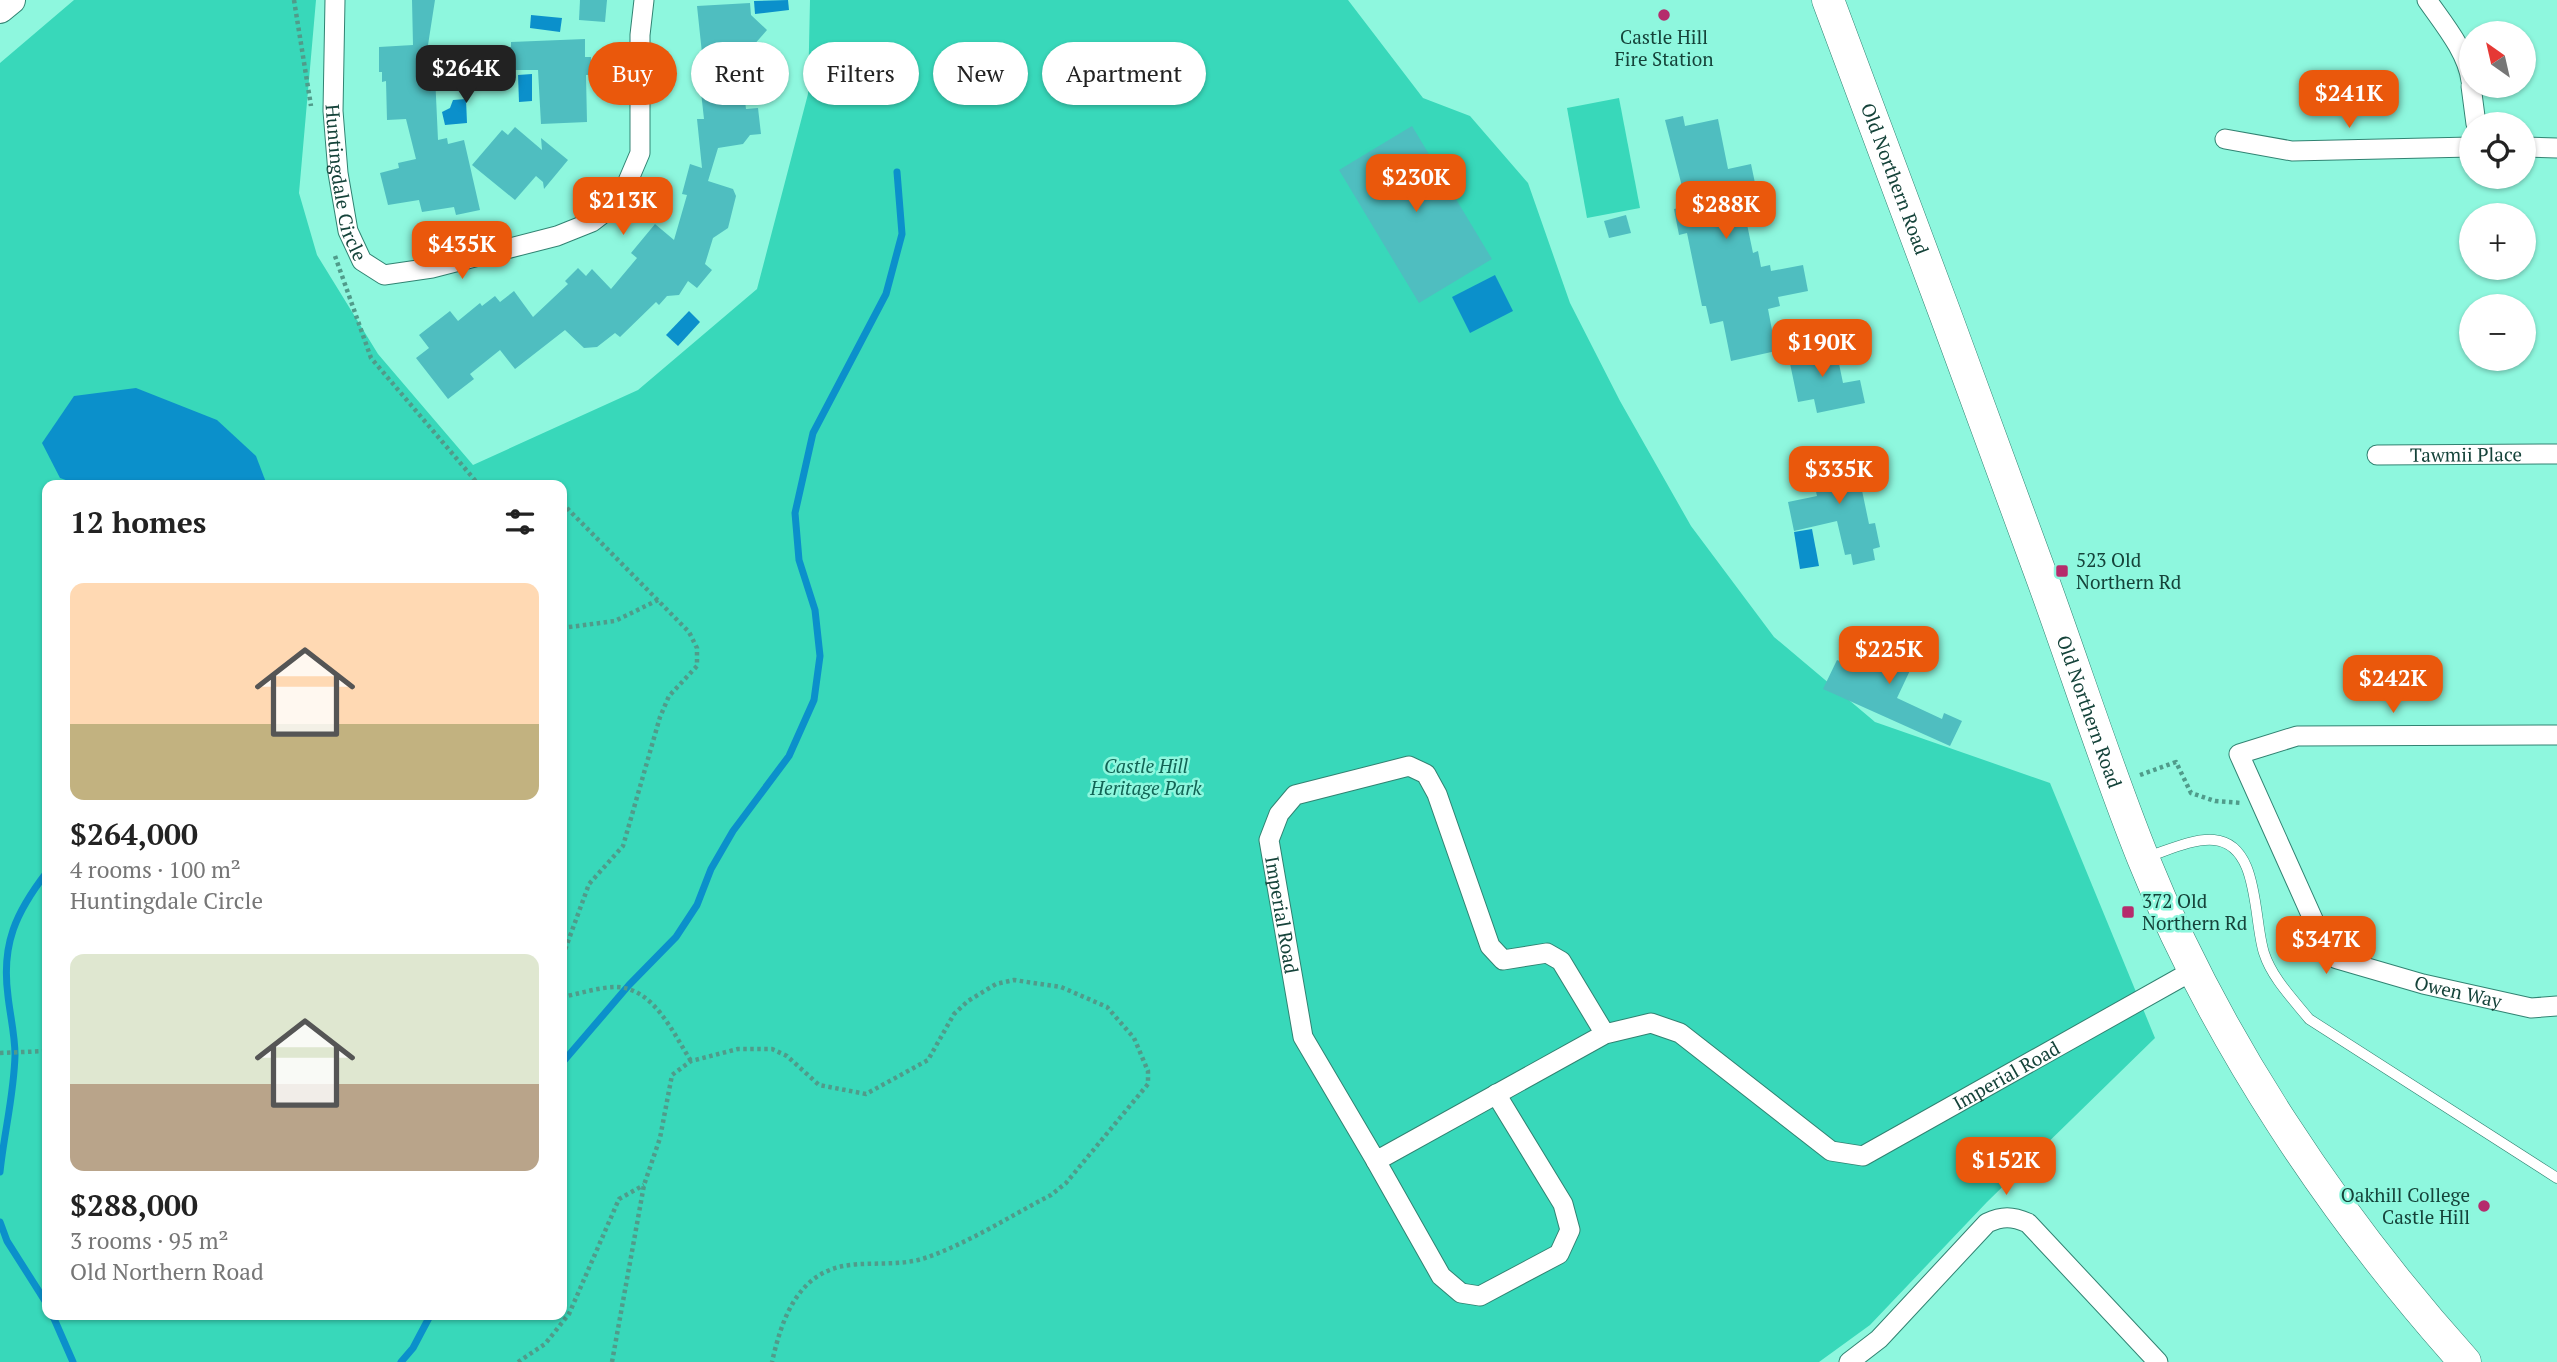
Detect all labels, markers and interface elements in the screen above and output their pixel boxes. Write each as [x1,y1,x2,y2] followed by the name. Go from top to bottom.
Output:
[1656,7,1672,23] marker: Castle Hill Fire Station
[2459,21,2536,98] north arrow
[2459,21,2536,371] map controls
[1615,24,1713,71] place label: Castle Hill Fire Station
[588,42,677,105] chip: Buy
[691,42,789,105] chip: Rent
[803,42,919,105] chip: Filters
[933,42,1028,105] chip: New
[1042,42,1206,105] chip: Apartment
[417,46,515,105] pin: $264K
[432,52,500,83] text: $264K
[2300,71,2398,130] pin: $241K
[2315,77,2383,108] text: $241K
[1856,99,1935,258] street label: Old Northern Road
[320,103,373,265] street label: Huntingdale Circle
[2459,112,2536,189] button: locate
[1367,154,1465,214] pin: $230K
[1382,161,1450,192] text: $230K
[574,177,672,237] pin: $213K
[1677,182,1775,241] pin: $288K
[589,184,657,215] text: $213K
[1692,188,1760,219] text: $288K
[2459,203,2536,280] button: +
[413,222,511,281] pin: $435K
[428,228,496,259] text: $435K
[2459,294,2536,371] button: −
[1773,320,1871,379] pin: $190K
[1788,326,1856,357] text: $190K
[2410,441,2522,467] street label: Tawmii Place
[1790,447,1888,506] pin: $335K
[1805,453,1873,484] text: $335K
[70,502,206,542] text: 12 homes
[501,503,539,541] icon: filters
[2076,547,2182,594] place label: 523 Old Northern Rd
[2054,563,2070,579] marker: 523 Old Northern Rd
[1840,626,1938,686] pin: $225K
[242,629,368,755] icon: home
[2051,632,2128,792] street label: Old Northern Road
[1855,633,1923,664] text: $225K
[2344,656,2442,715] pin: $242K
[2359,662,2427,693] text: $242K
[1089,753,1203,800] park label: Castle Hill Heritage Park
[70,814,198,854] text: $264,000
[70,854,241,885] text: 4 rooms · 100 m²
[1260,854,1305,976] street label: Imperial Road
[70,885,263,916] text: Huntingdale Circle
[2142,888,2248,935] place label: 372 Old Northern Rd
[2120,904,2136,920] marker: 372 Old Northern Rd
[2277,916,2375,976] pin: $347K
[2292,923,2360,954] text: $347K
[2412,969,2505,1013] street label: Owen Way
[242,1000,368,1126] icon: home
[1948,1035,2064,1115] street label: Imperial Road
[1957,1138,2055,1197] pin: $152K
[1972,1144,2040,1175] text: $152K
[2341,1182,2470,1229] place label: Oakhill College Castle Hill
[70,1185,198,1225] text: $288,000
[2476,1198,2492,1214] marker: Oakhill College Castle Hill
[70,1225,229,1256] text: 3 rooms · 95 m²
[70,1256,264,1287] text: Old Northern Road

